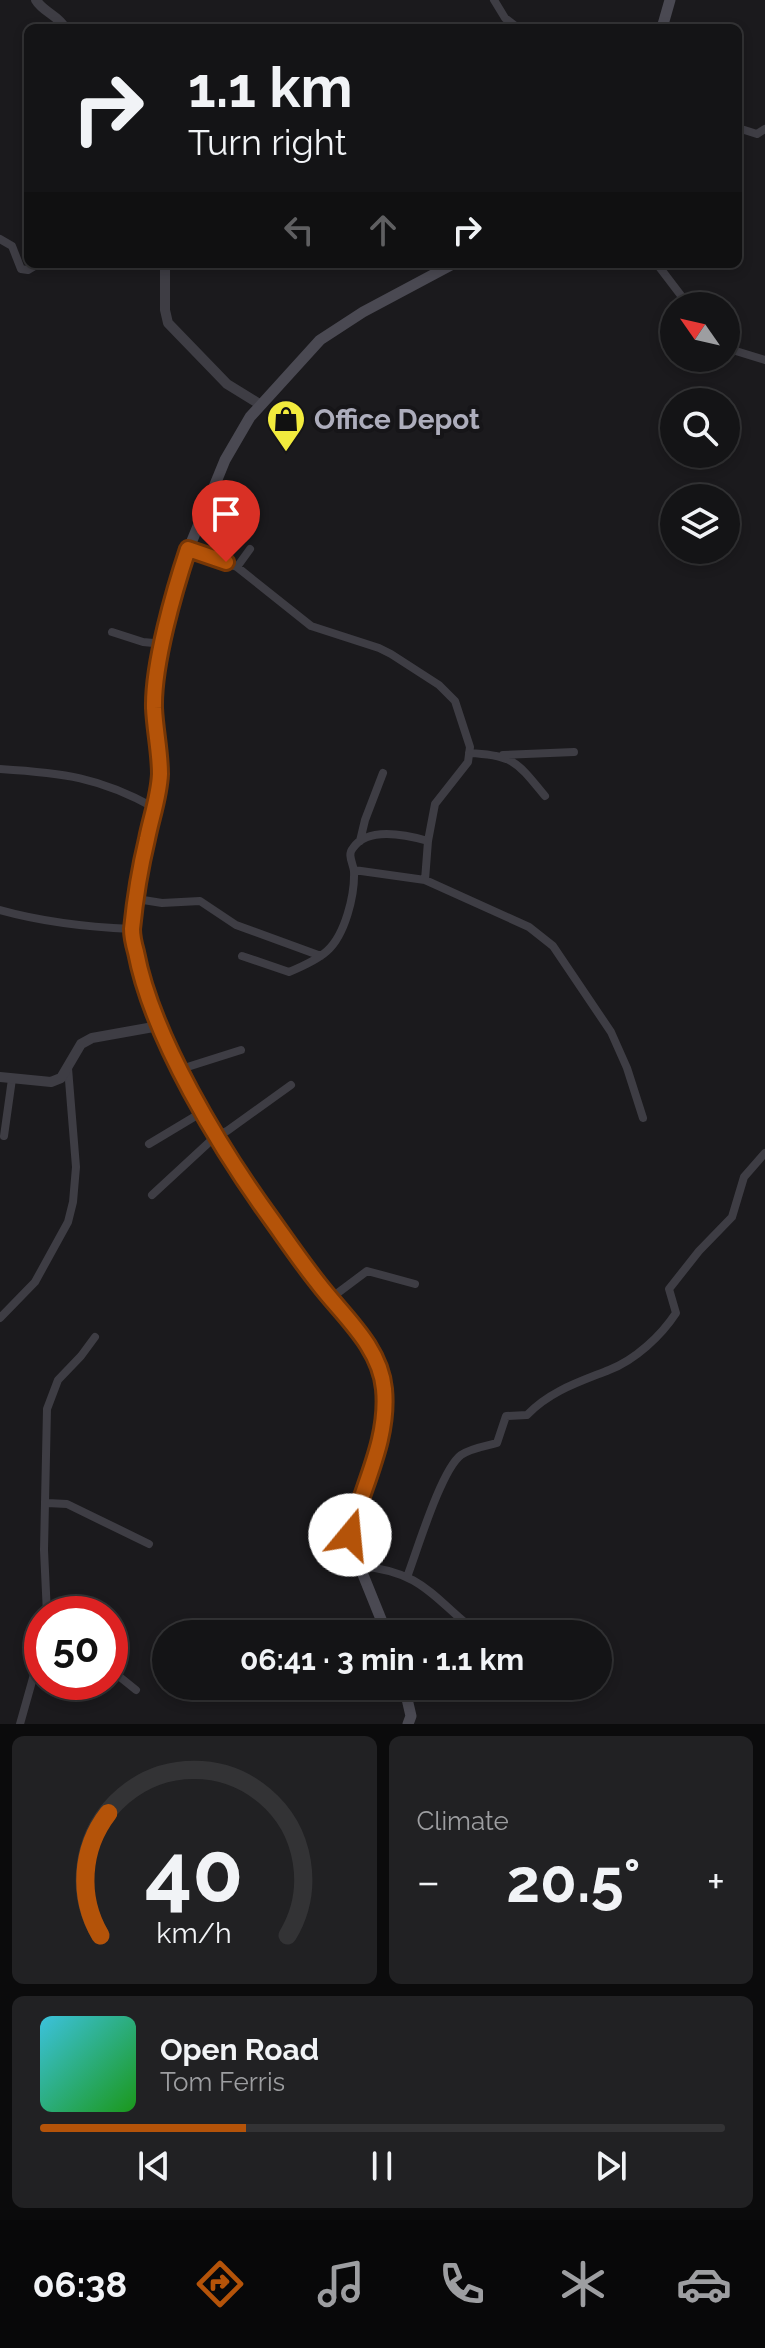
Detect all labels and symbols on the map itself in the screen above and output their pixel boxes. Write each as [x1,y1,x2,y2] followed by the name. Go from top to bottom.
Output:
[660,292,740,372] north arrow
[265,398,307,453] shop icon: Office Depot
[314,403,480,436] place label: Office Depot
[192,480,260,562] pin
[308,1493,392,1577] position arrow
[24,1596,128,1700] speed limit sign: 50

